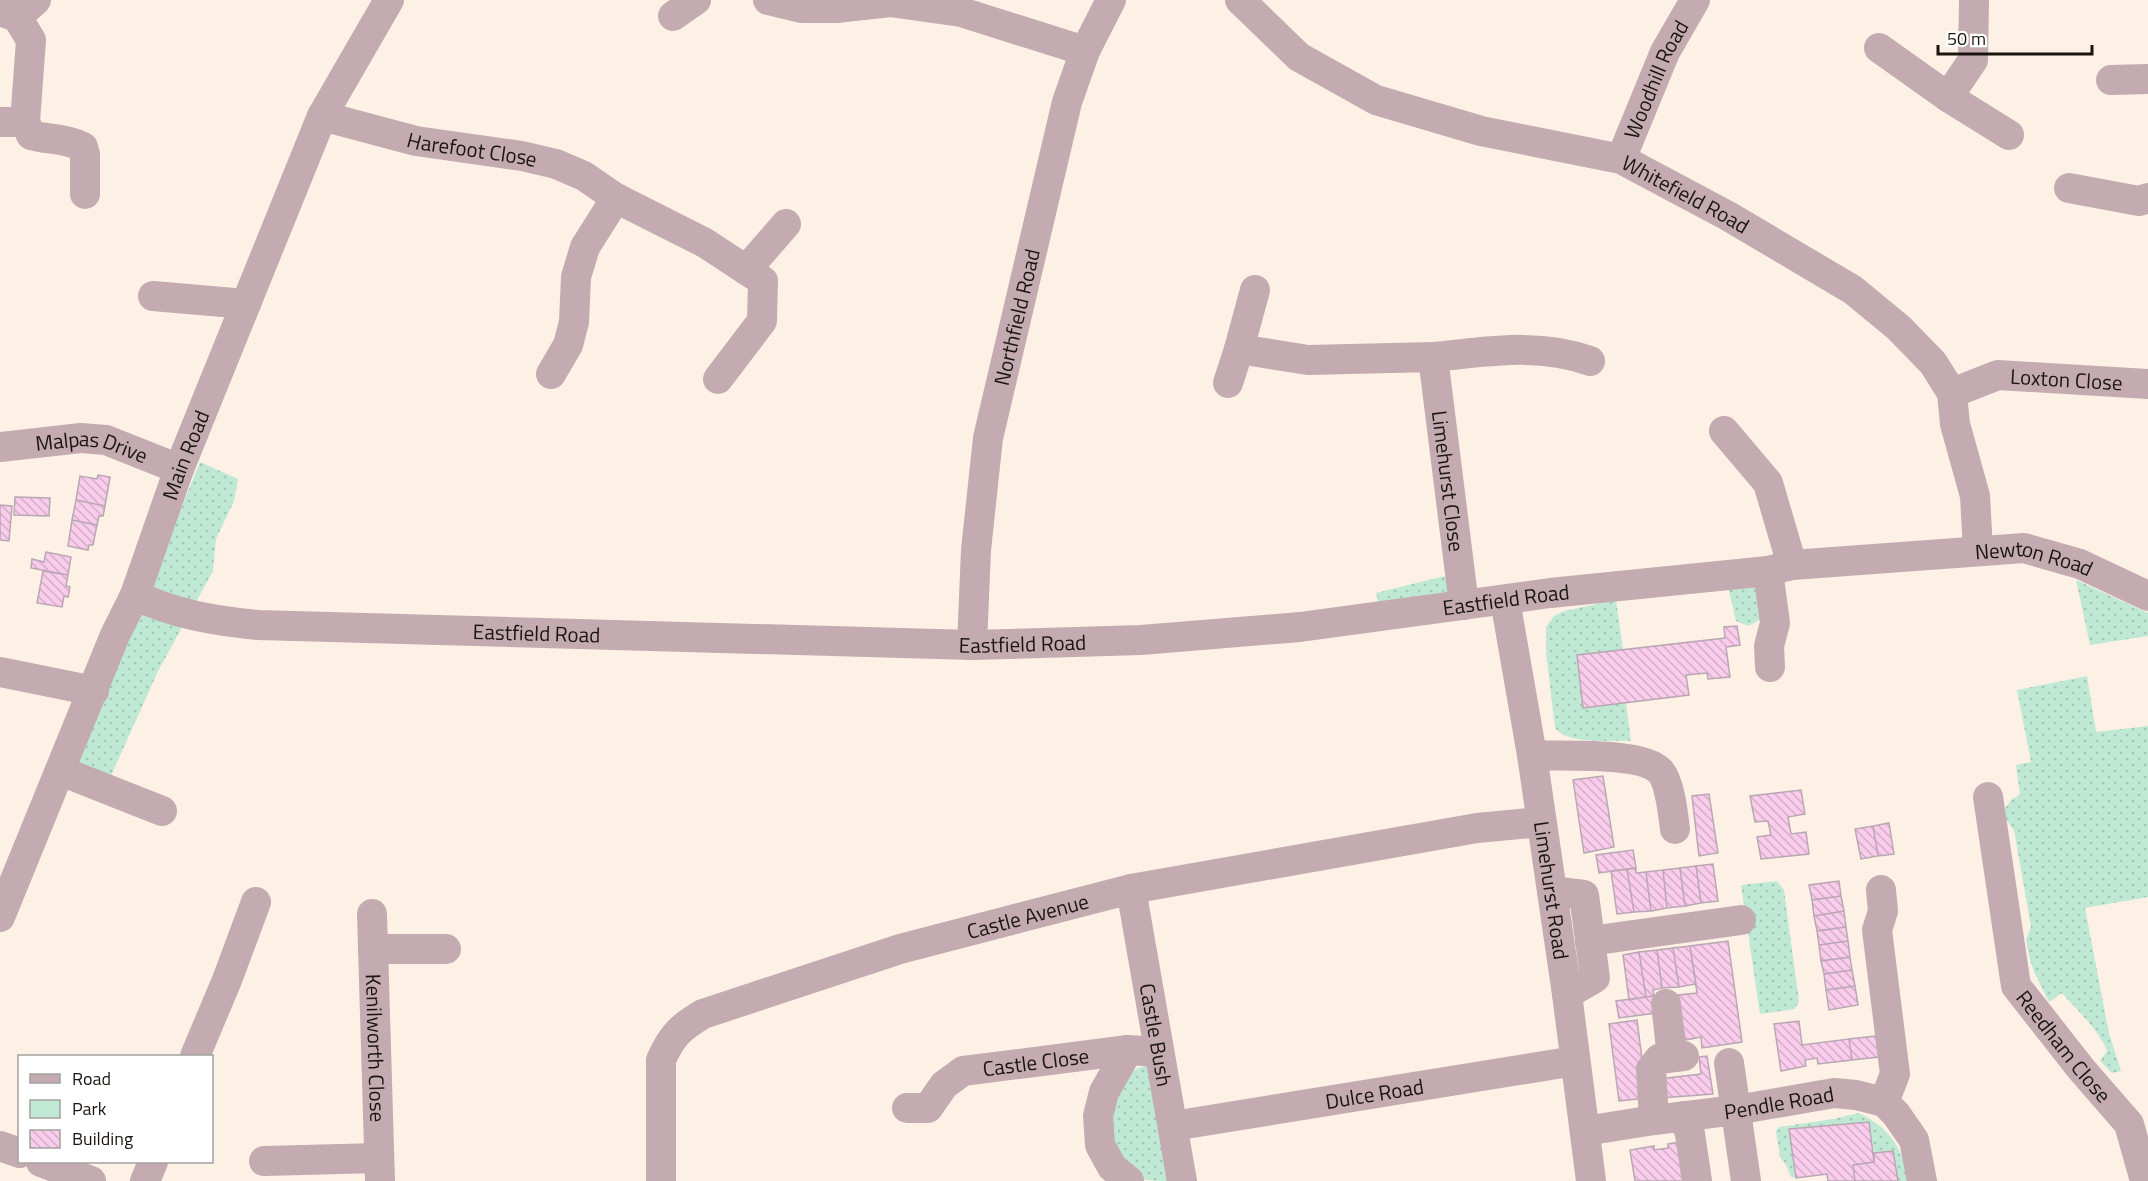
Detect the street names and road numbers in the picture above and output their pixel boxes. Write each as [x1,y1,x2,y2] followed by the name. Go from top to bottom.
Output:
[1615,14,1696,143] street label: Woodhill Road
[403,123,540,175] street label: Harefoot Close
[1616,146,1756,241] street label: Whitefield Road
[985,246,1048,389] street label: Northfield Road
[2009,360,2124,398] street label: Loxton Close
[153,405,217,504] street label: Main Road
[1424,409,1473,553] street label: Limehurst Close
[34,422,153,471] street label: Malpas Drive
[1974,532,2099,584] street label: Newton Road
[1441,575,1571,623] street label: Eastfield Road
[472,615,601,651] street label: Eastfield Road
[958,626,1087,661] street label: Eastfield Road
[1526,819,1578,962] street label: Limehurst Road
[963,885,1092,947] street label: Castle Avenue
[358,973,394,1123] street label: Kenilworth Close
[1132,981,1181,1089] street label: Castle Bush
[2009,983,2119,1110] street label: Reedham Close
[981,1039,1091,1084] street label: Castle Close
[1323,1070,1426,1117] street label: Dulce Road
[1722,1077,1836,1127] street label: Pendle Road

